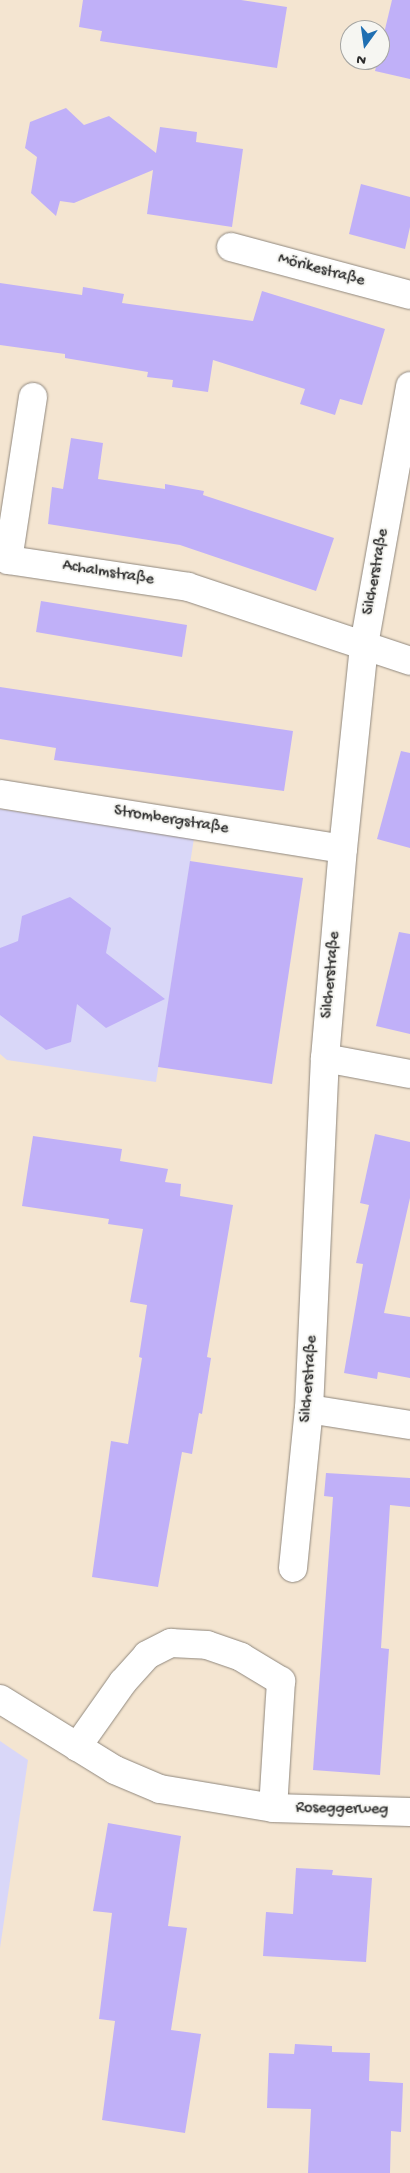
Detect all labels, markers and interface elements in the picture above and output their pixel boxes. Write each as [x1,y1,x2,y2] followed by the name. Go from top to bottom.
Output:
[340,20,390,70] north arrow
[355,50,368,68] text: N
[276,250,366,292] street label: Mörikestraße
[360,527,394,617] street label: Silcherstraße
[61,557,155,591] street label: Achalmstraße
[112,802,230,840] street label: Strombergstraße
[319,931,345,1019] street label: Silcherstraße
[297,1335,323,1423] street label: Silcherstraße
[295,1800,389,1820] street label: Roseggerweg

